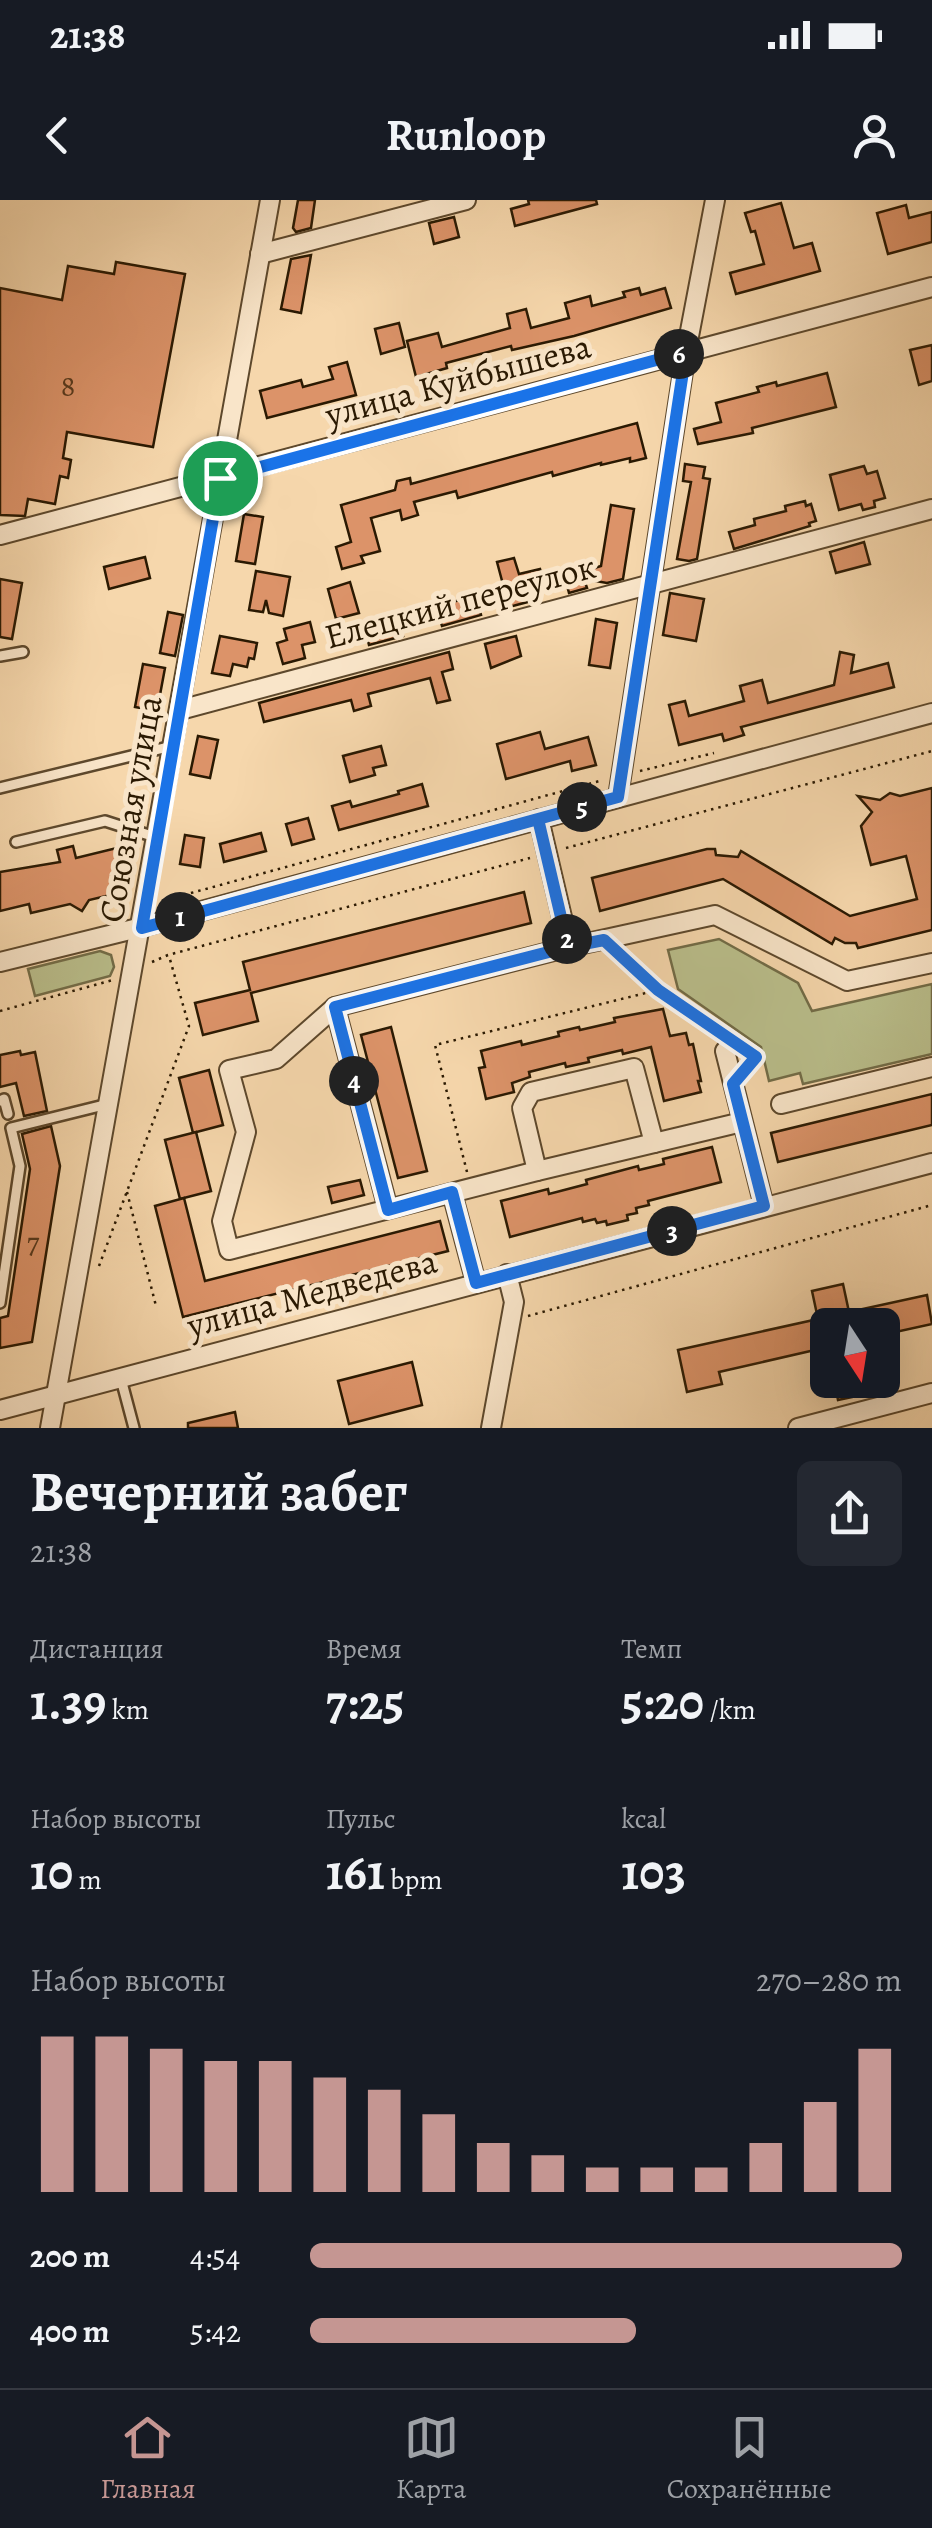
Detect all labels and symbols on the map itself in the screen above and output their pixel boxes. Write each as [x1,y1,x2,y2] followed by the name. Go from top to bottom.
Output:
[319,321,596,439] street label: улица Куйбышева
[654,329,704,379] pin: 6
[61,366,75,406] house number: 8
[178,436,263,521] pin
[319,542,601,660] street label: Елецкий переулок
[86,692,174,926] street label: Союзная улица
[557,782,607,832] pin: 5
[155,892,205,942] pin: 1
[542,914,592,964] pin: 2
[329,1056,379,1106] pin: 4
[647,1206,697,1256] pin: 3
[27,1223,40,1263] house number: 7
[181,1237,442,1350] street label: улица Медведева
[810,1308,900,1398] north arrow

